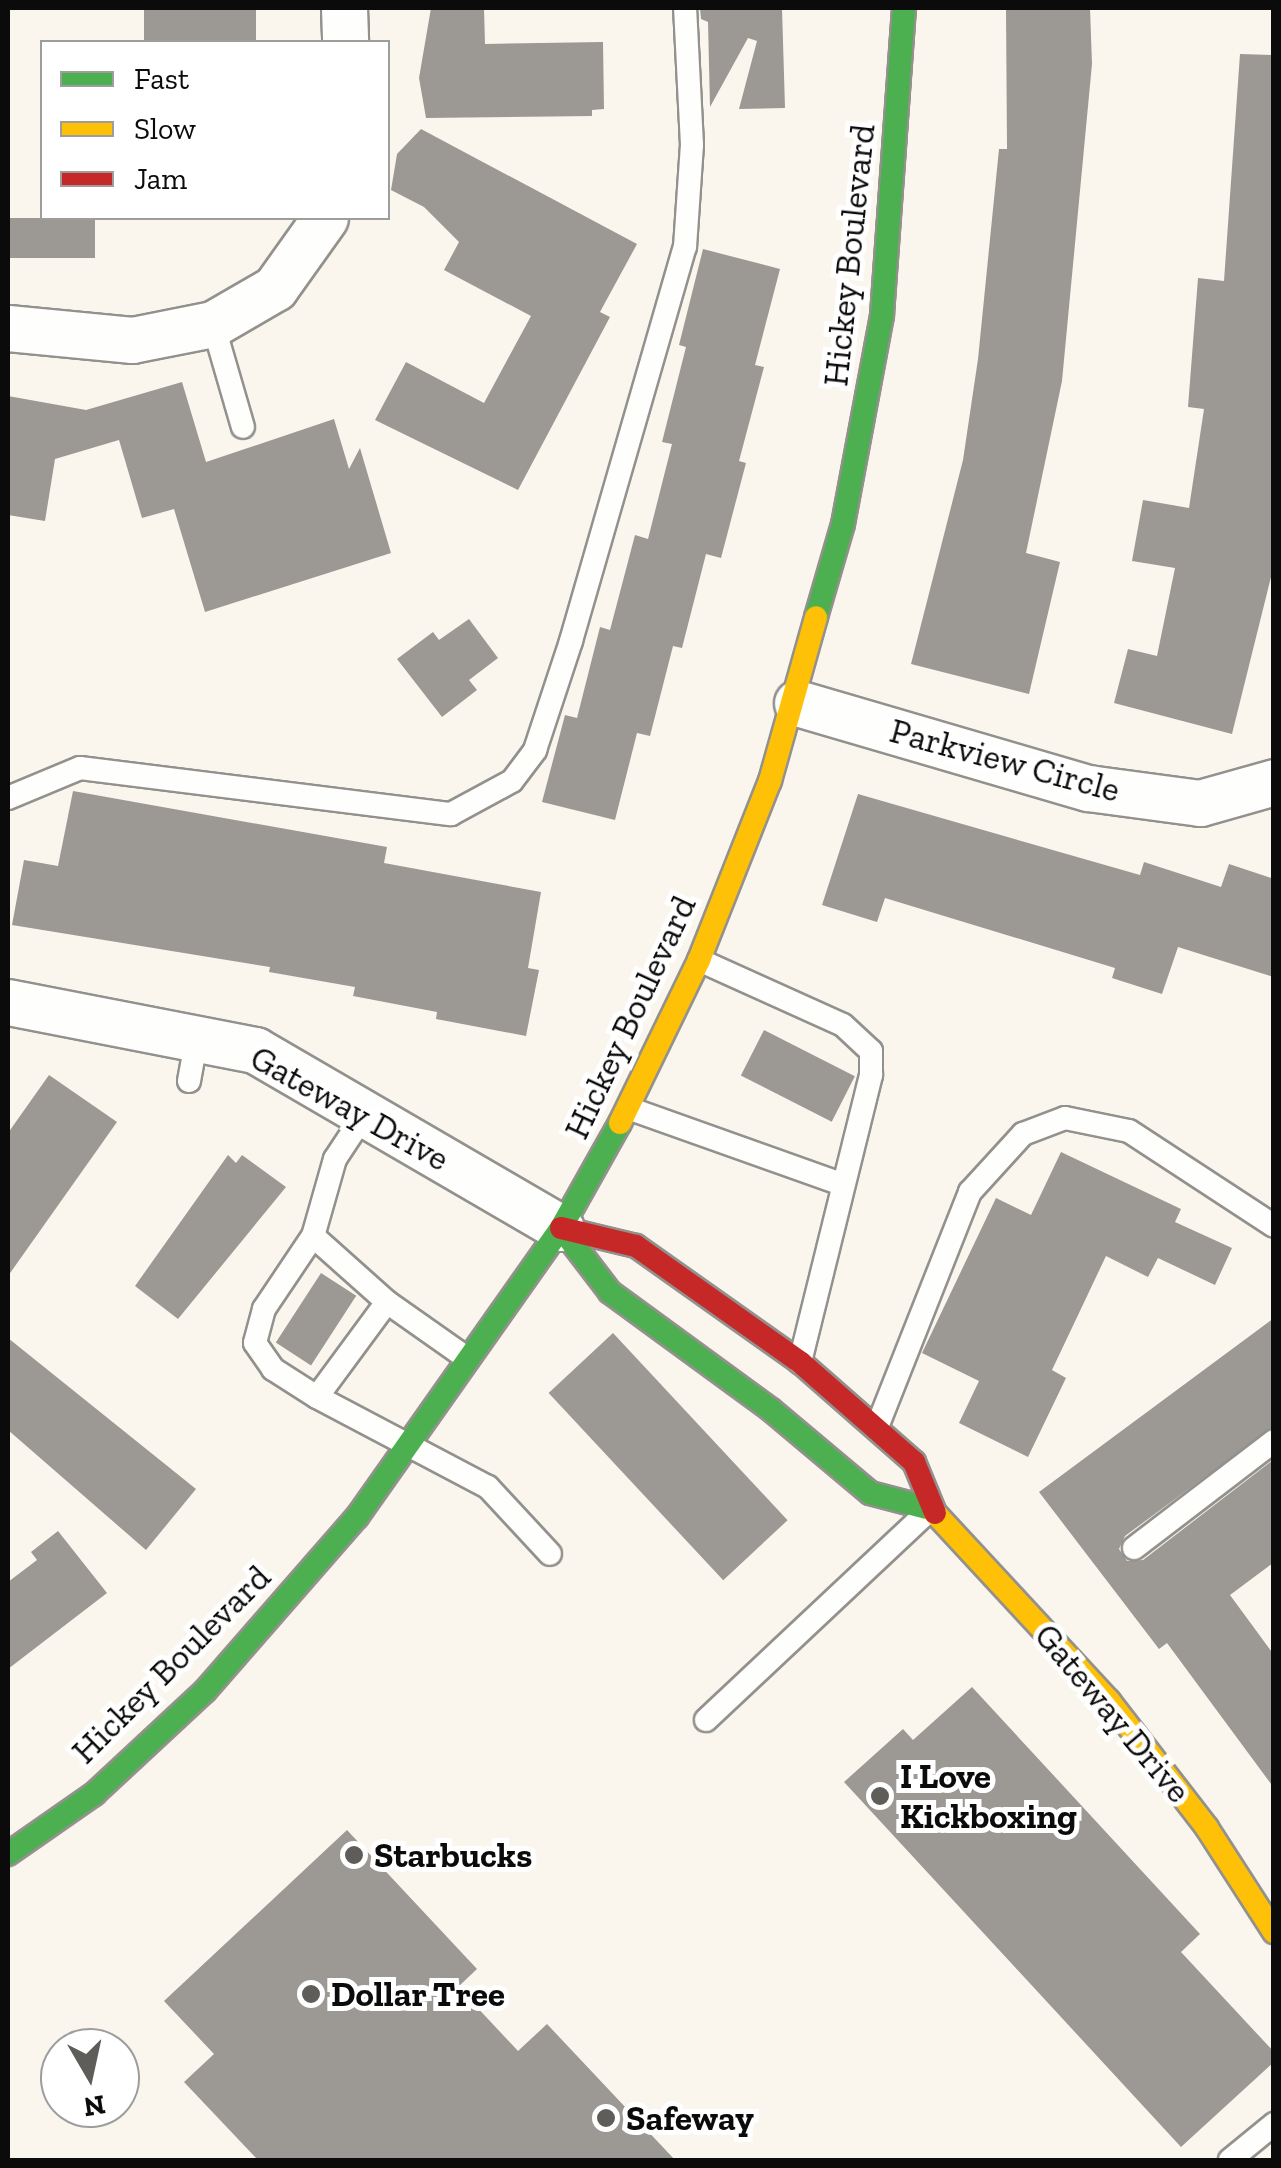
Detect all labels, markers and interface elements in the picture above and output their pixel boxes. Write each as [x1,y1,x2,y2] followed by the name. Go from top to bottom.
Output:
[40,40,390,220] legend
[134,61,189,97] text: Fast
[134,111,196,147] text: Slow
[814,121,884,389] street label: Hickey Boulevard
[134,161,187,197] text: Jam
[885,709,1125,811] street label: Parkview Circle
[555,888,705,1146] street label: Hickey Boulevard
[243,1036,457,1180] street label: Gateway Drive
[63,1556,279,1772] street label: Hickey Boulevard
[1026,1615,1200,1811] street label: Gateway Drive
[900,1755,1077,1837] place label: I Love Kickboxing
[869,1785,891,1807] marker: I Love Kickboxing
[374,1834,532,1876] place label: Starbucks
[343,1844,365,1866] marker: Starbucks
[331,1973,505,2015] place label: Dollar Tree
[300,1983,322,2005] marker: Dollar Tree
[40,2028,140,2128] north arrow
[81,2088,108,2124] text: N
[626,2097,754,2139] place label: Safeway
[595,2107,617,2129] marker: Safeway

